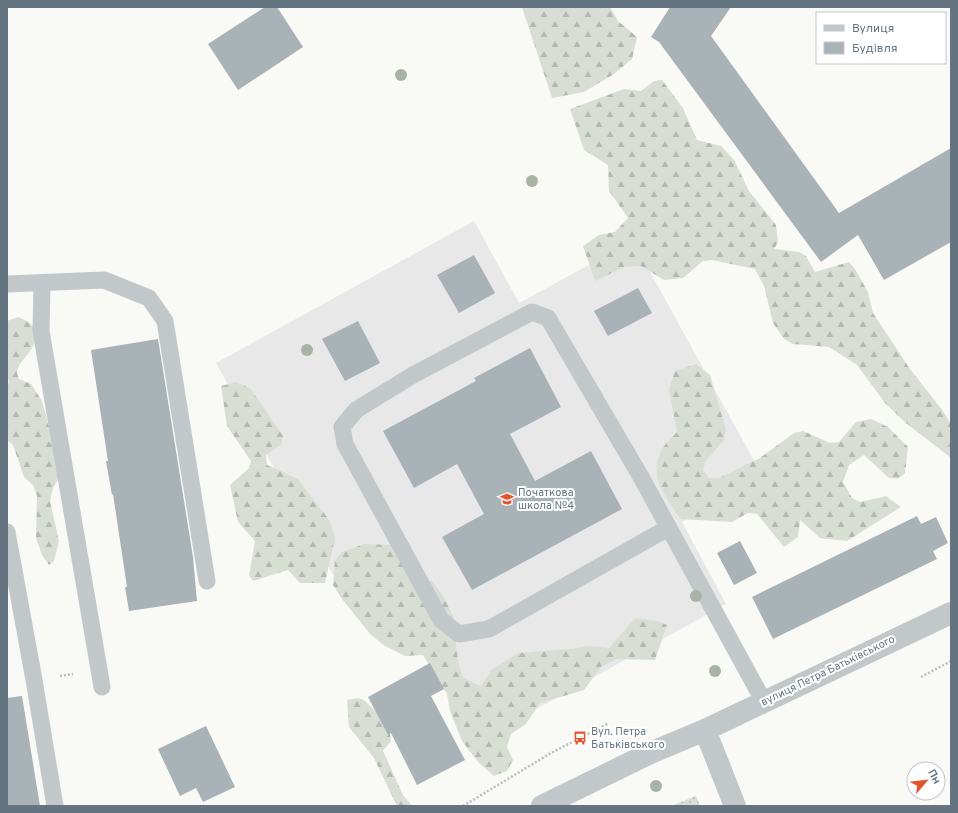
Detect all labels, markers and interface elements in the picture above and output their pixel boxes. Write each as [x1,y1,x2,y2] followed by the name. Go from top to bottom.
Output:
[816,12,946,64] legend
[852,21,894,37] text: Вулиця
[852,41,898,57] text: Будівля
[518,486,574,513] place label: Початкова школа №4
[499,491,515,507] school or university icon: Початкова школа №4
[759,632,897,710] street label: вулиця Петра Батьківського
[591,725,665,752] place label: Вул. Петра Батьківського
[572,730,588,746] bus stop icon: Вул. Петра Батьківського
[906,761,946,801] north arrow
[924,767,944,787] text: Пн

